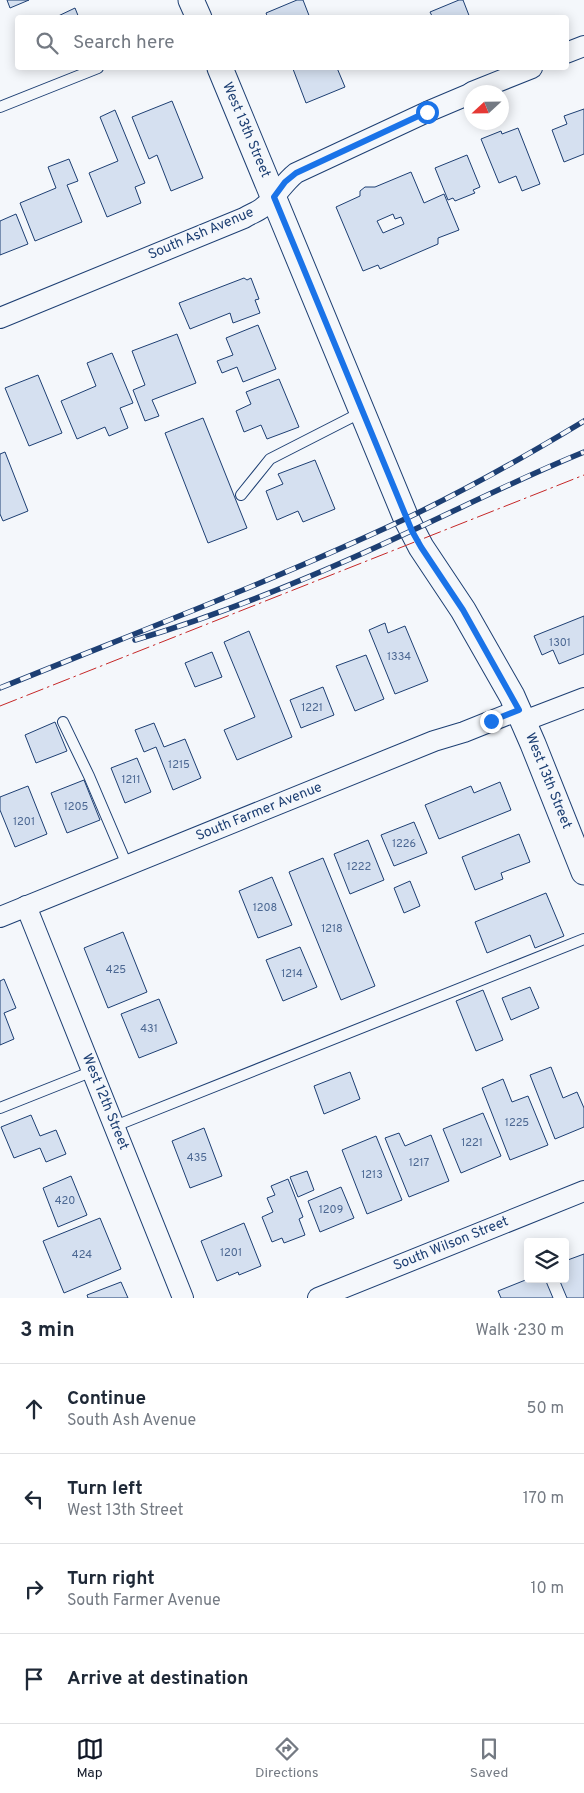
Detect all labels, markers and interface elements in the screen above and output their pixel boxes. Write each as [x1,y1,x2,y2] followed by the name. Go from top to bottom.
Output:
[15,15,569,70] search box
[33,29,61,57] icon: search
[73,31,175,55] text: Search here
[218,80,274,180] street label: West 13th Street
[464,85,509,130] north arrow
[416,101,439,124] route start
[146,204,256,264] street label: South Ash Avenue
[549,636,571,650] house number: 1301
[387,650,411,664] house number: 1334
[301,701,323,715] house number: 1221
[480,710,503,733] route end
[521,731,575,831] street label: West 13th Street
[168,758,190,772] house number: 1215
[121,773,141,787] house number: 1211
[194,779,324,845] street label: South Farmer Avenue
[64,800,89,814] house number: 1205
[13,815,35,829] house number: 1201
[392,837,416,851] house number: 1226
[347,860,371,874] house number: 1222
[253,901,277,915] house number: 1208
[321,922,343,936] house number: 1218
[106,963,126,977] house number: 425
[281,967,303,981] house number: 1214
[140,1022,158,1036] house number: 431
[78,1051,132,1153] street label: West 12th Street
[505,1116,529,1130] house number: 1225
[461,1136,483,1150] house number: 1221
[187,1151,207,1165] house number: 435
[409,1156,430,1170] house number: 1217
[361,1168,383,1182] house number: 1213
[55,1194,75,1208] house number: 420
[319,1203,343,1217] house number: 1209
[391,1213,511,1275] street label: South Wilson Street
[524,1238,569,1283] map controls
[524,1238,569,1283] button: layers
[220,1246,242,1260] house number: 1201
[72,1248,92,1262] house number: 424
[20,1317,75,1344] text: 3 min
[475,1321,564,1341] text: Walk · 230 m
[67,1387,146,1411] text: Continue
[20,1395,48,1423] icon: ahead
[527,1399,564,1419] text: 50 m
[67,1411,196,1431] text: South Ash Avenue
[67,1477,143,1501] text: Turn left
[20,1485,48,1513] icon: left
[523,1489,564,1509] text: 170 m
[67,1501,184,1521] text: West 13th Street
[67,1567,155,1591] text: Turn right
[20,1575,48,1603] icon: right
[530,1579,564,1599] text: 10 m
[67,1591,221,1611] text: South Farmer Avenue
[20,1665,48,1693] icon: arrive
[67,1667,248,1691] text: Arrive at destination
[76,1735,104,1782] tab: Map
[255,1735,319,1782] tab: Directions
[470,1735,508,1782] tab: Saved

